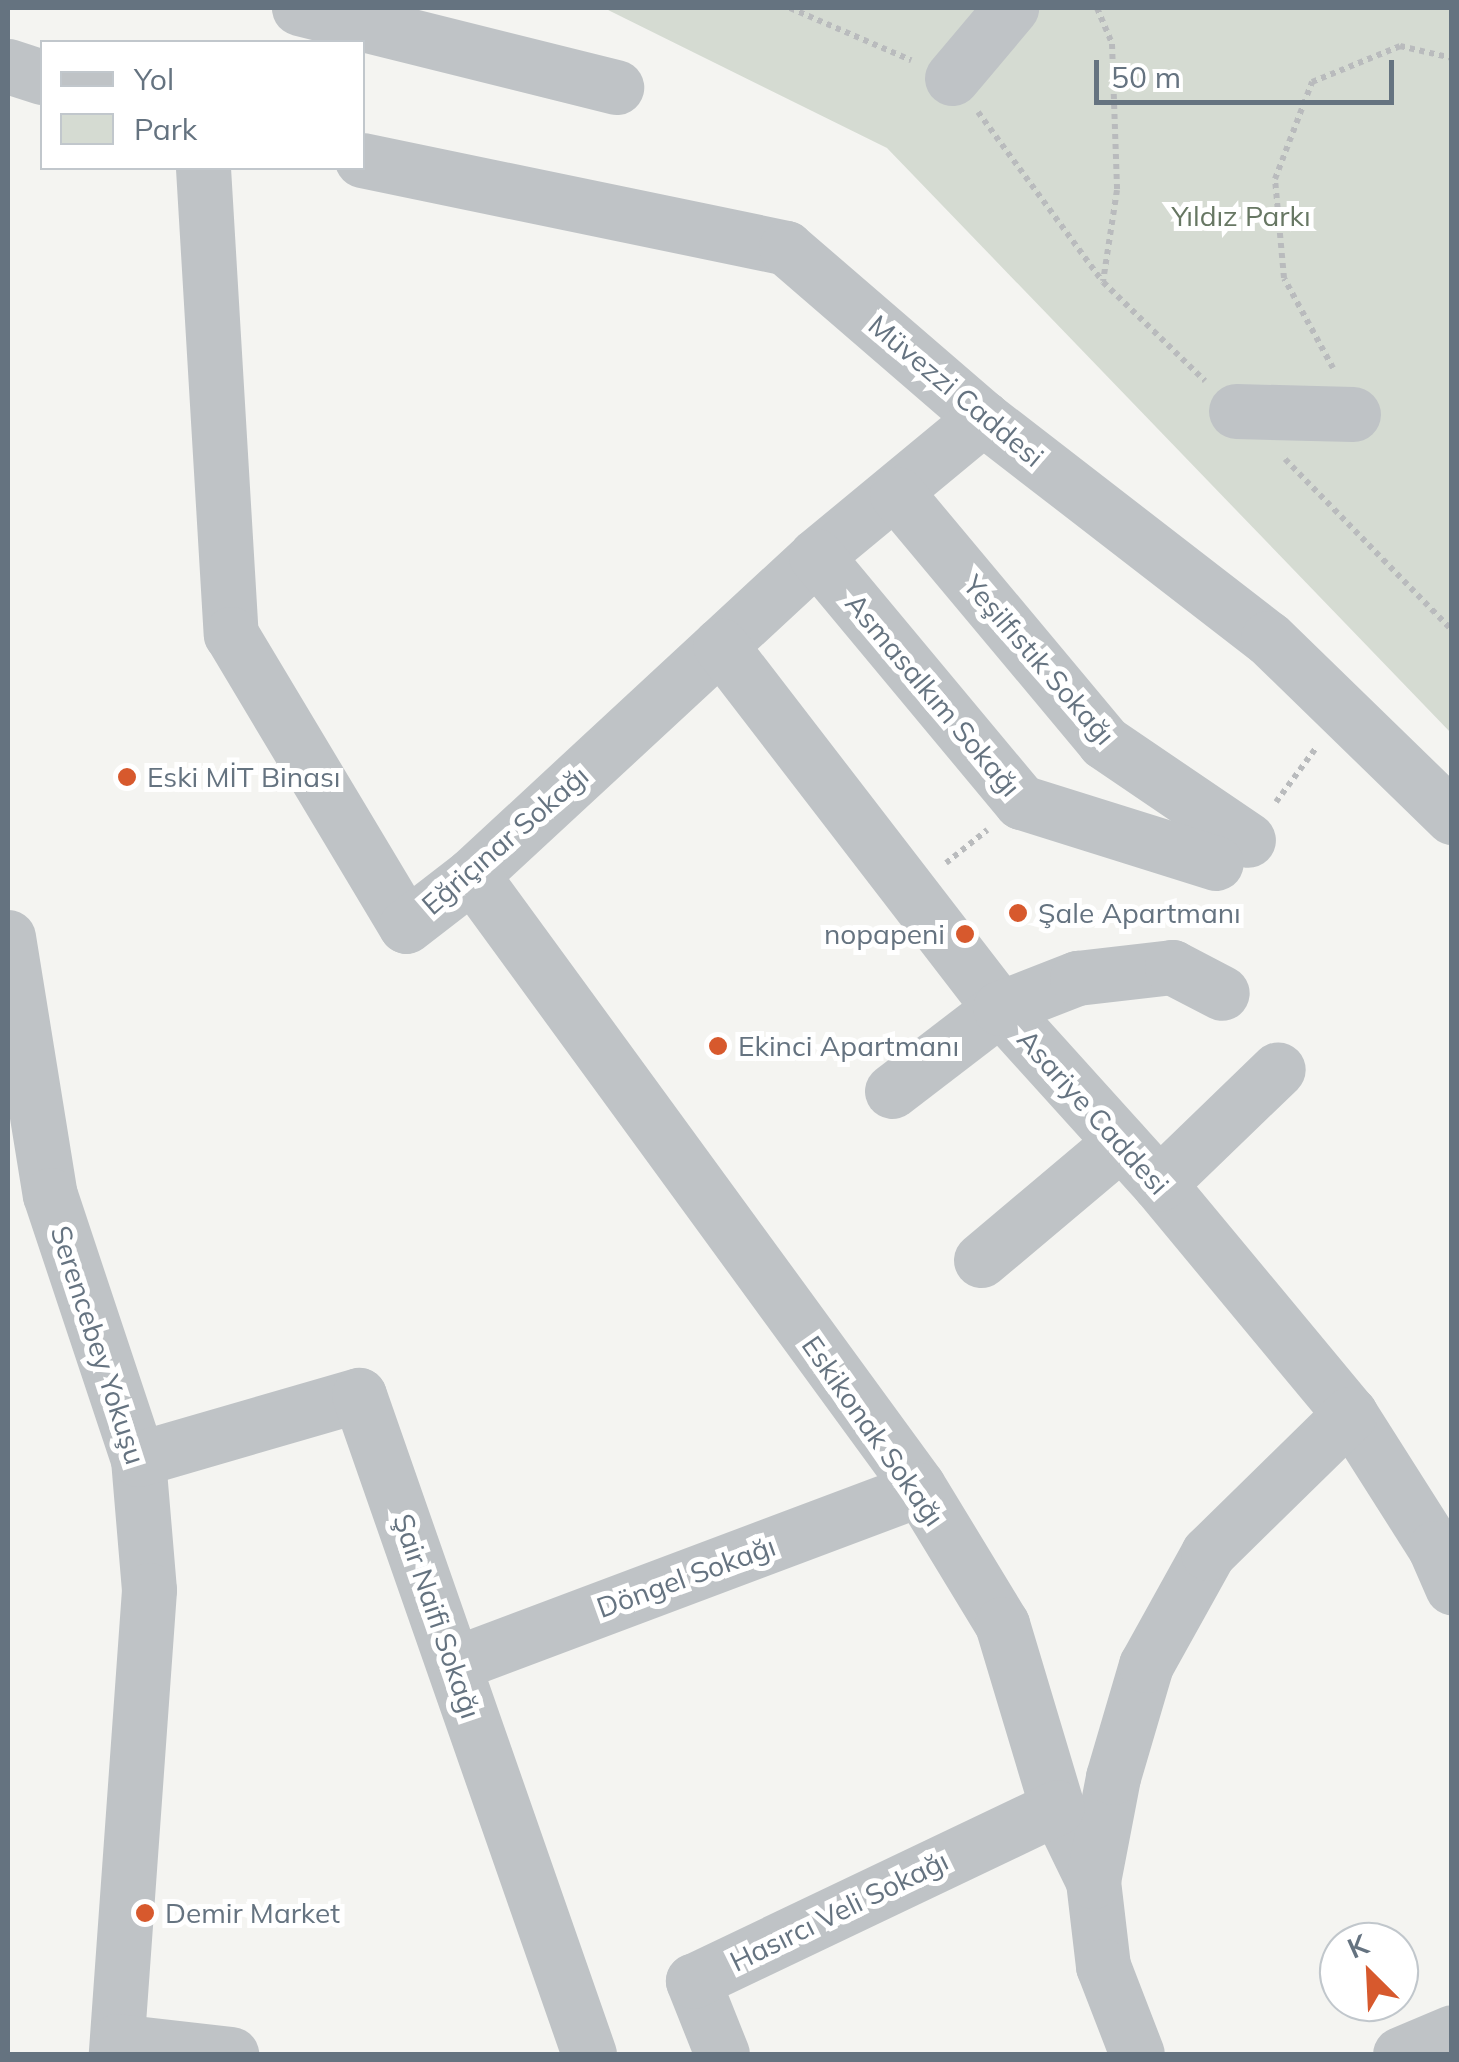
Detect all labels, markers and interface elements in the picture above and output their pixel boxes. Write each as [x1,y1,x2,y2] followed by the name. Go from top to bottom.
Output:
[40,40,365,170] legend
[1099,40,1399,102] scale bar
[1111,58,1181,96] text: 50 m
[134,60,174,98] text: Yol
[134,110,197,148] text: Park
[1171,199,1311,233] park label: Yıldız Parkı
[862,308,1050,474] street label: Müvezzi Caddesi
[956,568,1122,752] street label: Yeşilfıstık Sokağı
[838,587,1028,803] street label: Asmasalkım Sokağı
[415,759,595,921] street label: Eğriçınar Sokağı
[147,760,340,794] place label: Eski MİT Binası
[116,766,138,788] marker: Eski MİT Binası
[1038,896,1241,930] place label: Şale Apartmanı
[1007,902,1029,924] marker: Şale Apartmanı
[824,917,945,951] place label: nopapeni
[954,923,976,945] marker: nopapeni
[1010,1023,1176,1201] street label: Asariye Caddesi
[738,1029,959,1063] place label: Ekinci Apartmanı
[707,1035,729,1057] marker: Ekinci Apartmanı
[44,1222,152,1468] street label: Serencebey Yokuşu
[795,1330,951,1532] street label: Eskikonak Sokağı
[386,1509,488,1723] street label: Şair Naifi Sokağı
[592,1529,780,1625] street label: Döngel Sokağı
[724,1844,954,1978] street label: Hasırcı Veli Sokağı
[165,1896,340,1930] place label: Demir Market
[134,1902,156,1924] marker: Demir Market
[1319,1922,1419,2022] north arrow
[1342,1926,1373,1966] text: K

